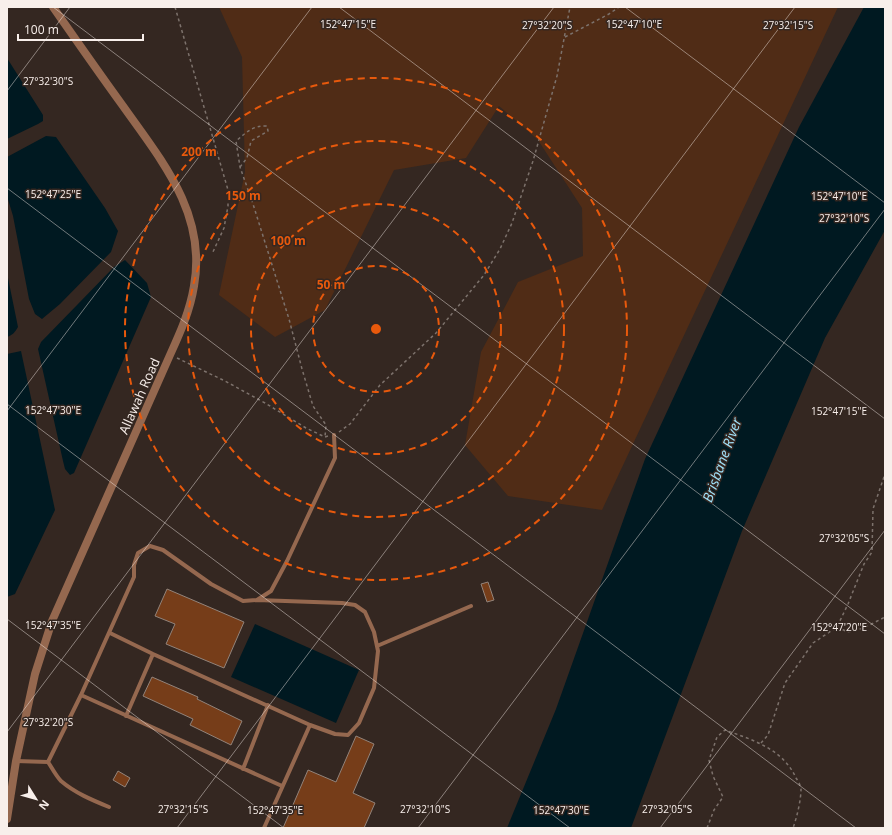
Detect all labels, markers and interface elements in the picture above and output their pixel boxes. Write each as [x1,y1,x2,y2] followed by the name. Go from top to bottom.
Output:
[18,16,143,42] scale bar
[320,17,376,31] text: 152°47'15"E
[606,17,662,31] text: 152°47'10"E
[522,18,572,32] text: 27°32'20"S
[763,18,813,32] text: 27°32'15"S
[24,21,59,38] text: 100 m
[23,74,73,88] text: 27°32'30"S
[181,143,217,160] text: 200 m
[25,187,81,201] text: 152°47'25"E
[225,187,261,204] text: 150 m
[811,189,867,203] text: 152°47'10"E
[819,211,869,225] text: 27°32'10"S
[270,232,306,249] text: 100 m
[317,276,345,293] text: 50 m
[369,322,383,336] centre of rings
[114,355,164,437] street label: Allawah Road
[25,403,81,417] text: 152°47'30"E
[811,404,867,418] text: 152°47'15"E
[697,414,746,505] water label: Brisbane River
[819,531,869,545] text: 27°32'05"S
[25,618,81,632] text: 152°47'35"E
[811,620,867,634] text: 152°47'20"E
[23,715,73,729] text: 27°32'20"S
[16,779,56,819] north arrow
[36,797,53,813] text: N
[158,802,208,816] text: 27°32'15"S
[400,802,450,816] text: 27°32'10"S
[642,802,692,816] text: 27°32'05"S
[247,803,303,817] text: 152°47'35"E
[533,803,589,817] text: 152°47'30"E

